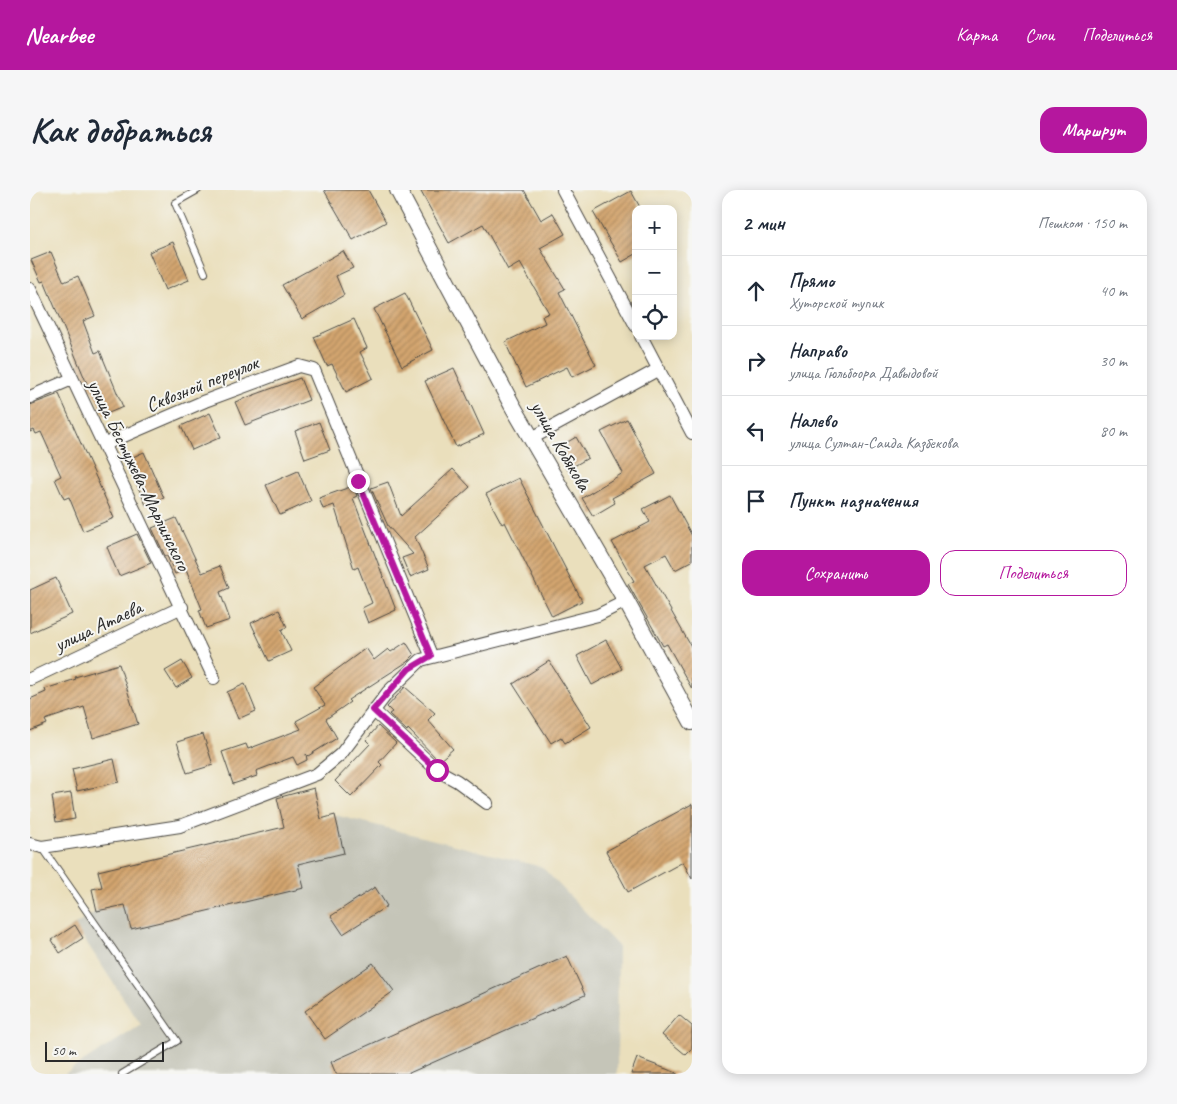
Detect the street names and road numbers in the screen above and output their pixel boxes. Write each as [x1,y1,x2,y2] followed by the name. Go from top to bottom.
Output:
[142,349,263,418] street label: Сквозной переулок
[81,374,197,576] street label: улица Бестужева-Марлинского
[525,395,598,497] street label: улица Кобякова
[49,594,147,658] street label: улица Атаева

